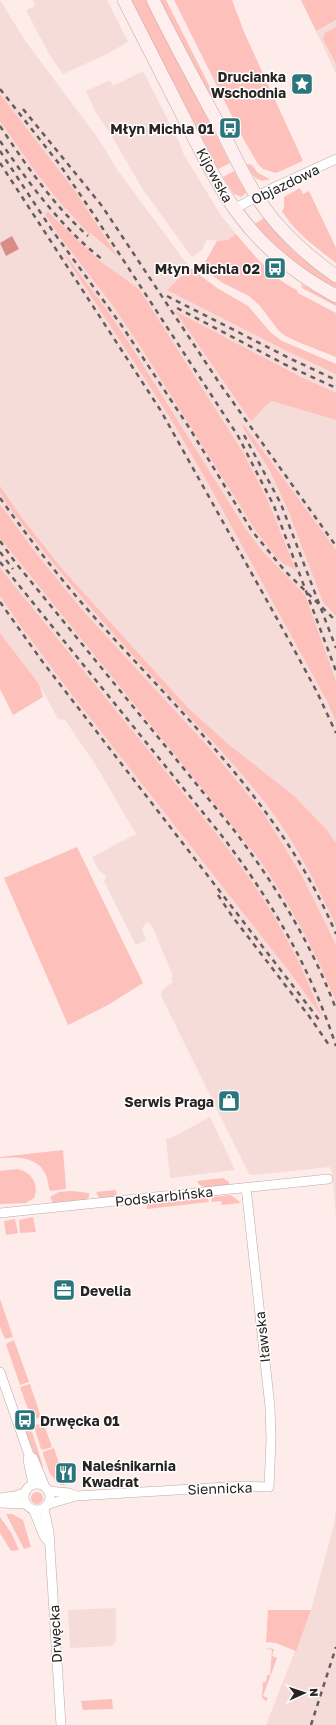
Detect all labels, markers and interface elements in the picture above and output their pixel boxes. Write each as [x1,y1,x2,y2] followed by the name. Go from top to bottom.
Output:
[211,68,286,101] place label: Drucianka Wschodnia
[289,71,315,97] place icon: Drucianka Wschodnia
[217,115,243,141] bus stop icon: Młyn Michla 01
[110,120,214,137] place label: Młyn Michla 01
[193,145,237,205] street label: Kijowska
[248,160,322,208] street label: Objazdowa
[262,255,288,281] bus stop icon: Młyn Michla 02
[155,260,260,277] place label: Młyn Michla 02
[216,1088,242,1114] shop icon: Serwis Praga
[124,1093,214,1110] place label: Serwis Praga
[114,1182,214,1210] street label: Podskarbińska
[51,1277,77,1303] office icon: Develia
[80,1282,131,1299] place label: Develia
[251,1311,273,1363] street label: Iławska
[12,1407,38,1433] bus stop icon: Drwęcka 01
[40,1412,120,1429] place label: Drwęcka 01
[82,1457,176,1490] place label: Naleśnikarnia Kwadrat
[53,1460,79,1486] restaurant icon: Naleśnikarnia Kwadrat
[187,1478,253,1498] street label: Siennicka
[45,1605,65,1663] street label: Drwęcka
[284,1673,324,1713] north arrow
[308,1688,321,1697] text: N

